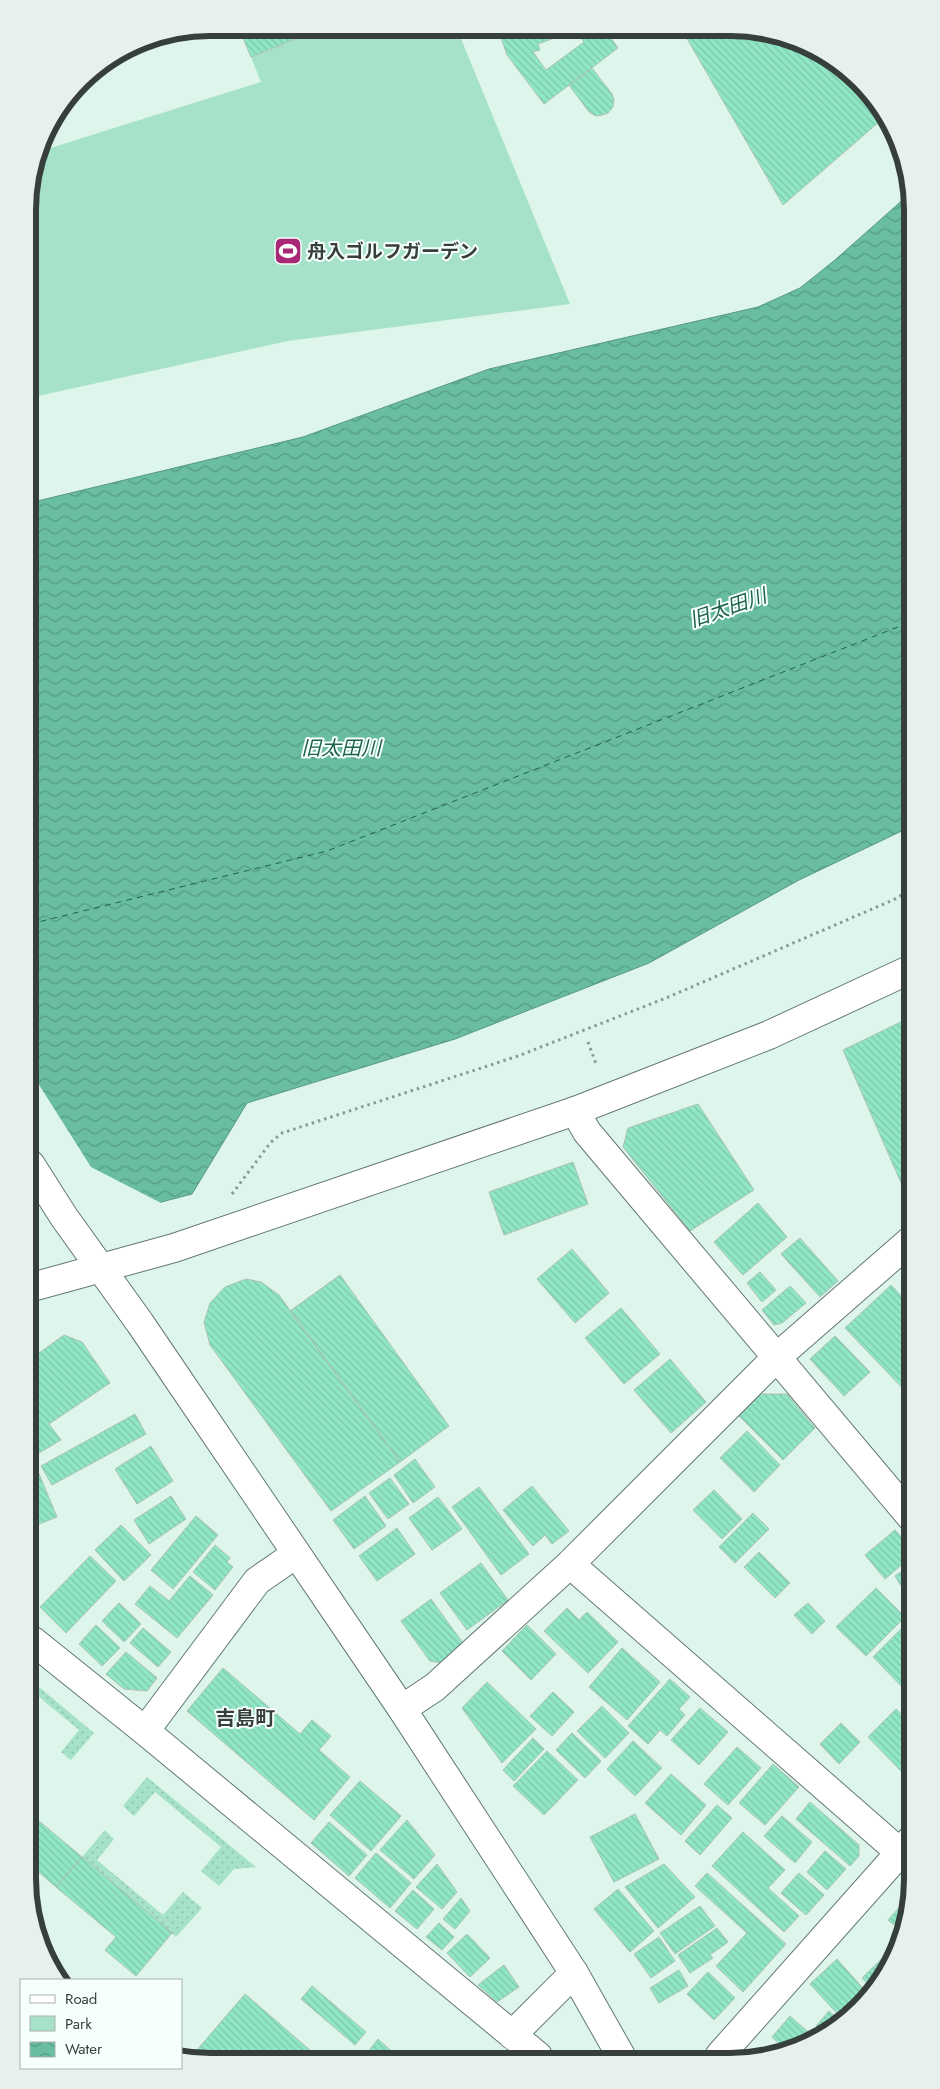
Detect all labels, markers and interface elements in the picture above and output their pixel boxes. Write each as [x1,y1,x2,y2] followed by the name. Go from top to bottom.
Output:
[273,236,303,266] sports icon: 舟入ゴルフガーデン
[307,238,478,265] place label: 舟入ゴルフガーデン
[685,581,772,635] water label: 旧太田川
[301,734,383,763] water label: 旧太田川
[215,1704,275,1733] district label: 吉島町
[20,1979,182,2069] legend
[65,1988,97,2010] text: Road
[65,2013,92,2035] text: Park
[65,2038,103,2060] text: Water

